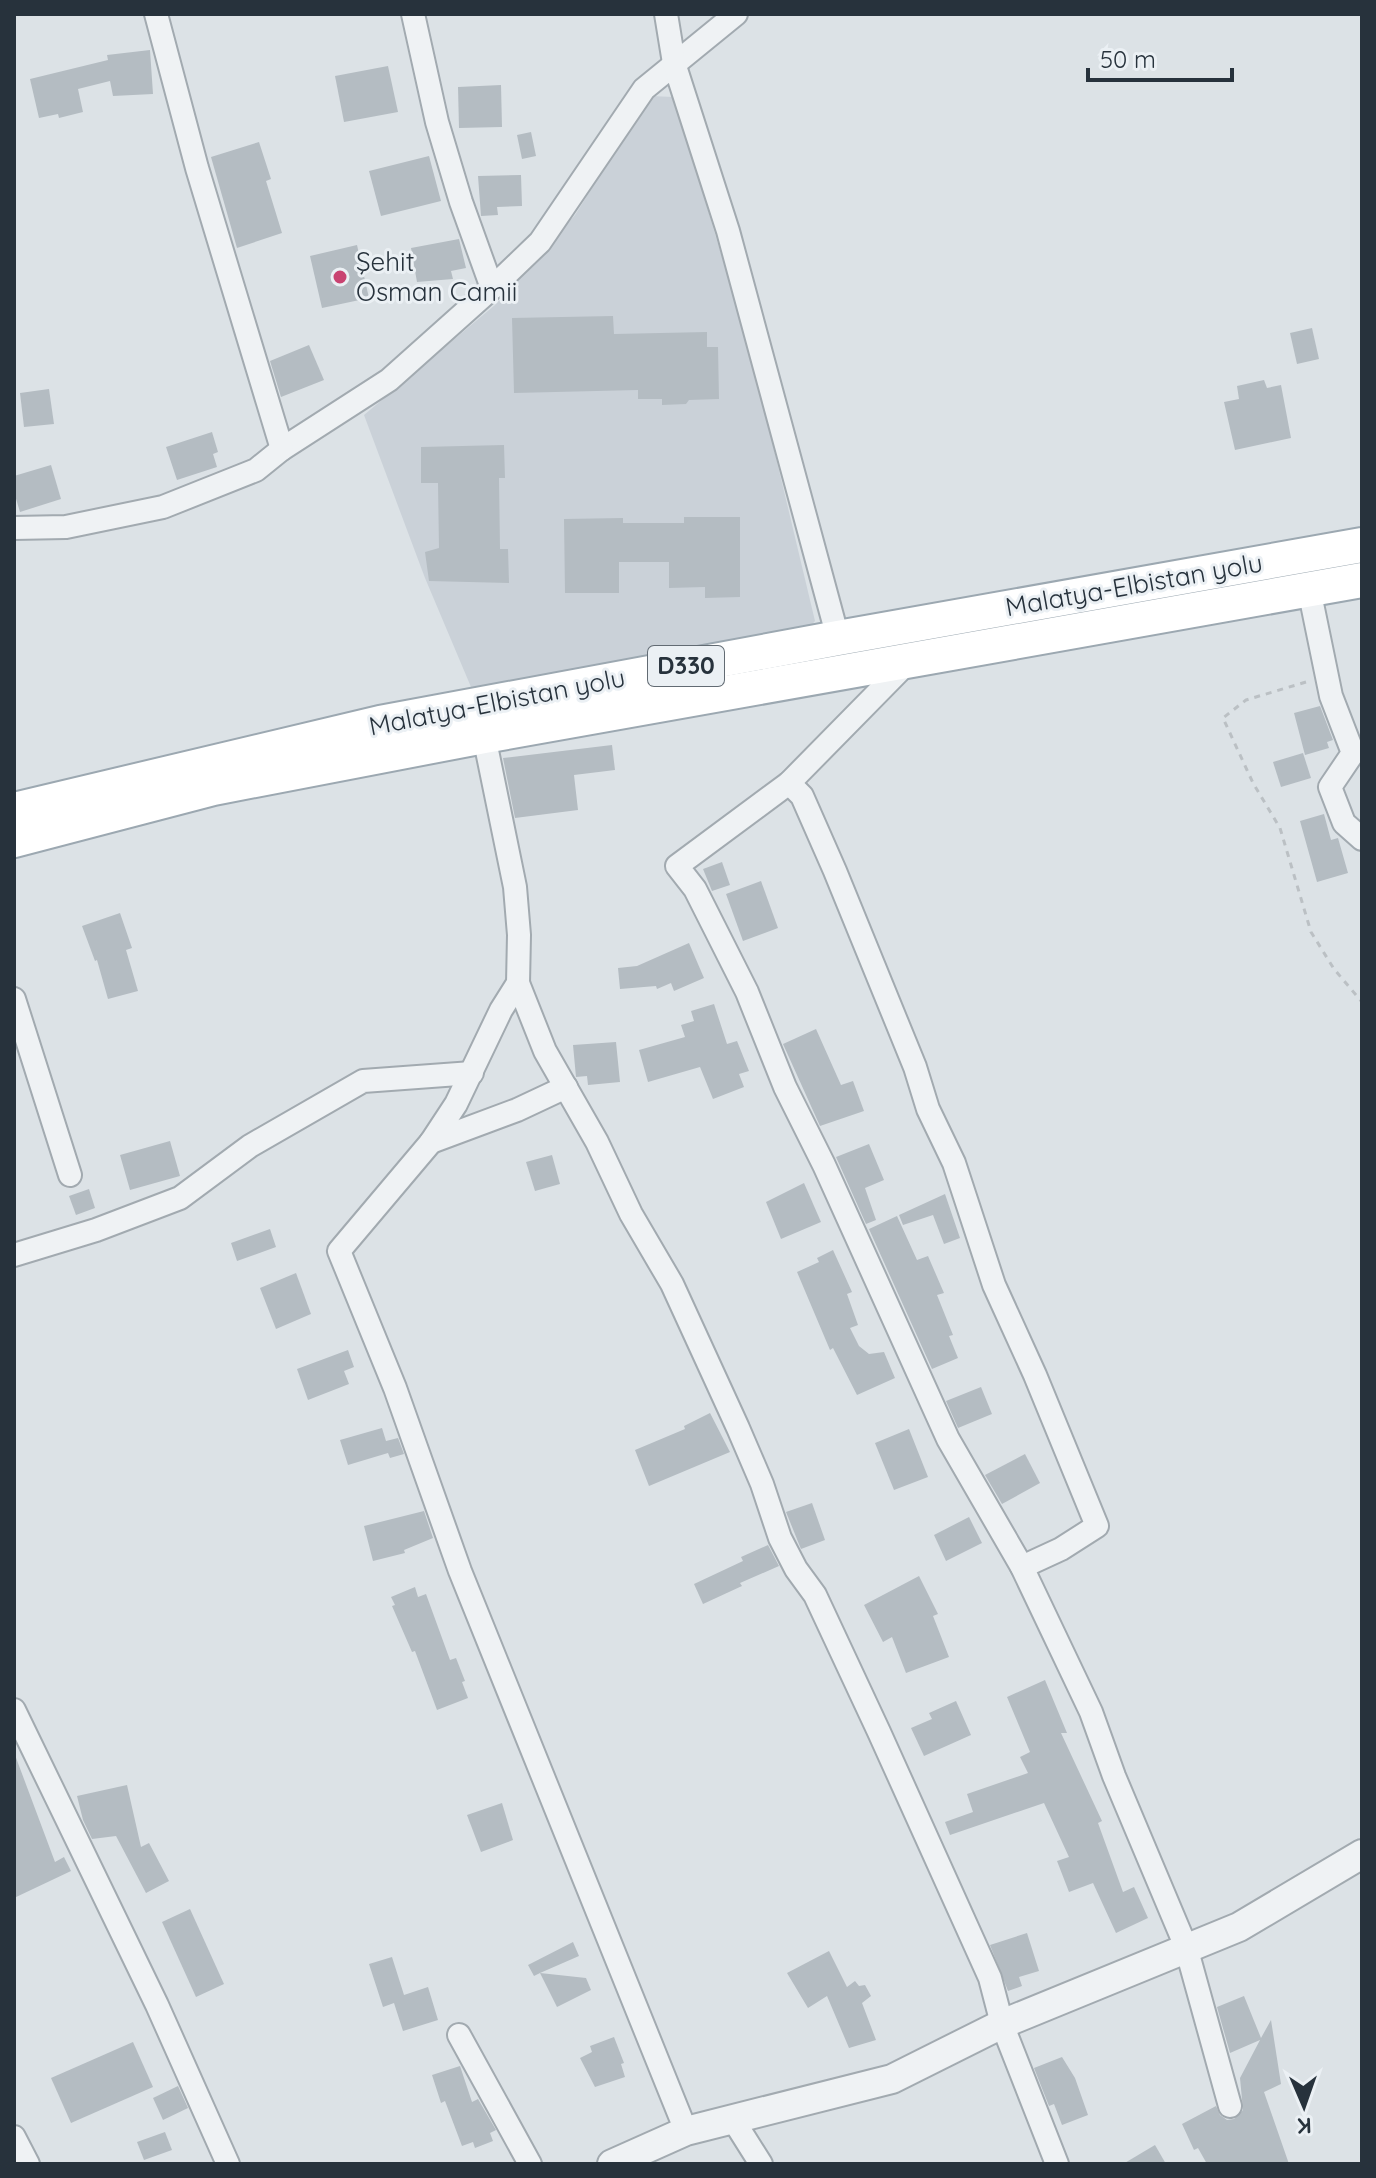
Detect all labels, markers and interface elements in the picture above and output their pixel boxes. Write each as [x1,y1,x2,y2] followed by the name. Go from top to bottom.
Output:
[1088,32,1232,82] scale bar
[1100,44,1156,74] text: 50 m
[356,245,517,308] place label: Şehit Osman Camii
[331,268,349,286] marker: Şehit Osman Camii
[1003,546,1265,623] street label: Malatya-Elbistan yolu
[648,646,724,686] road number: D330
[366,660,628,743] street label: Malatya-Elbistan yolu
[1264,2066,1344,2146] north arrow
[1297,2112,1312,2140] text: K

